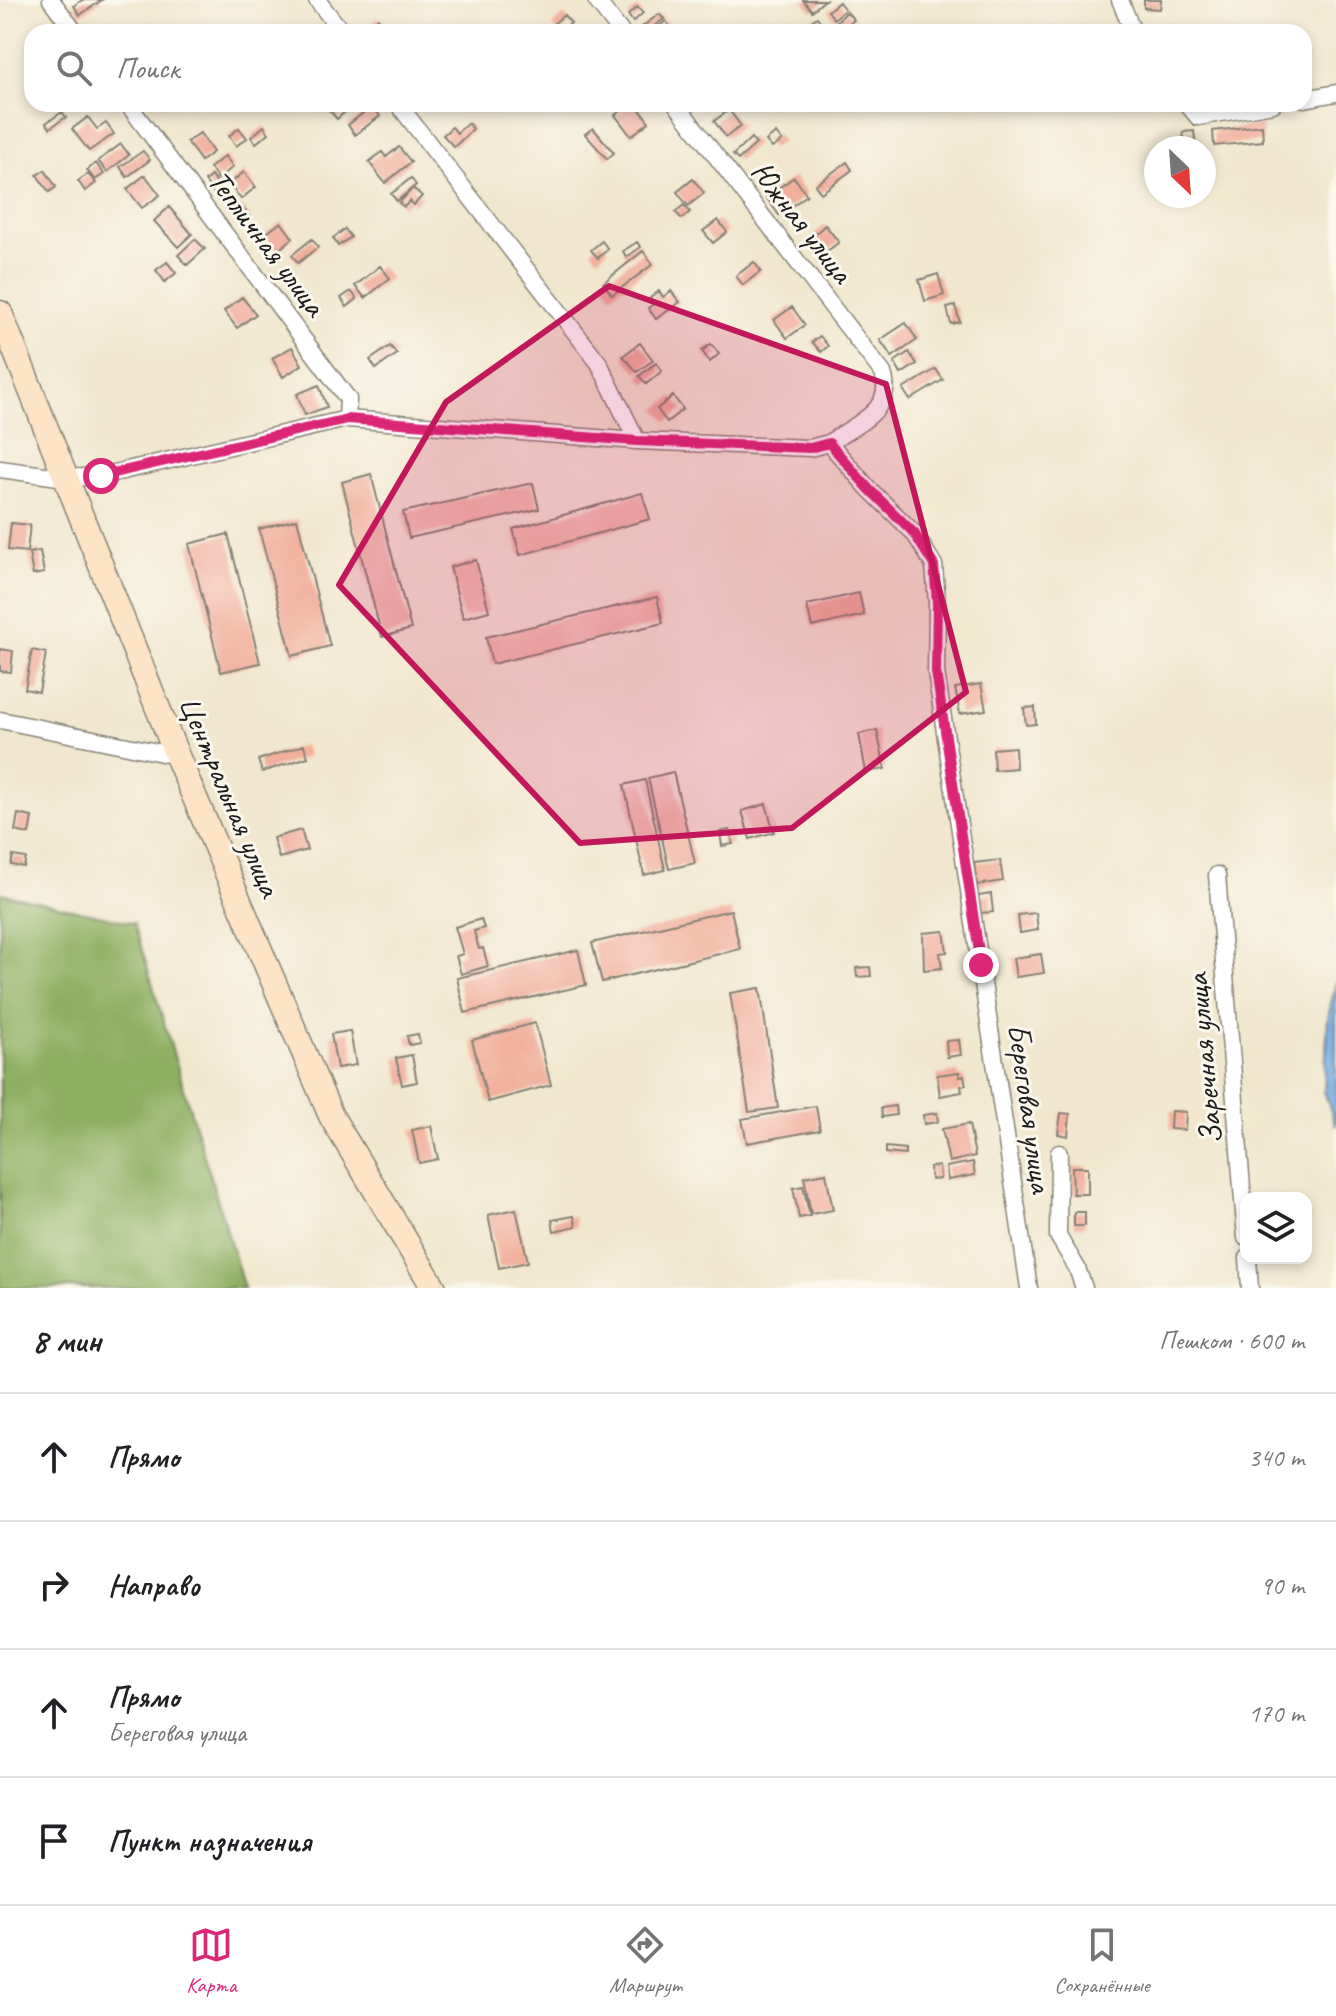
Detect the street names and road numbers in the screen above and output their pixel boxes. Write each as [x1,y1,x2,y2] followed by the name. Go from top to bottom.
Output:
[742,153,864,293] street label: Южная улица
[199,162,336,326] street label: Тепличная улица
[169,689,292,905] street label: Центральная улица
[1176,970,1232,1146] street label: Заречная улица
[998,1021,1062,1197] street label: Береговая улица

